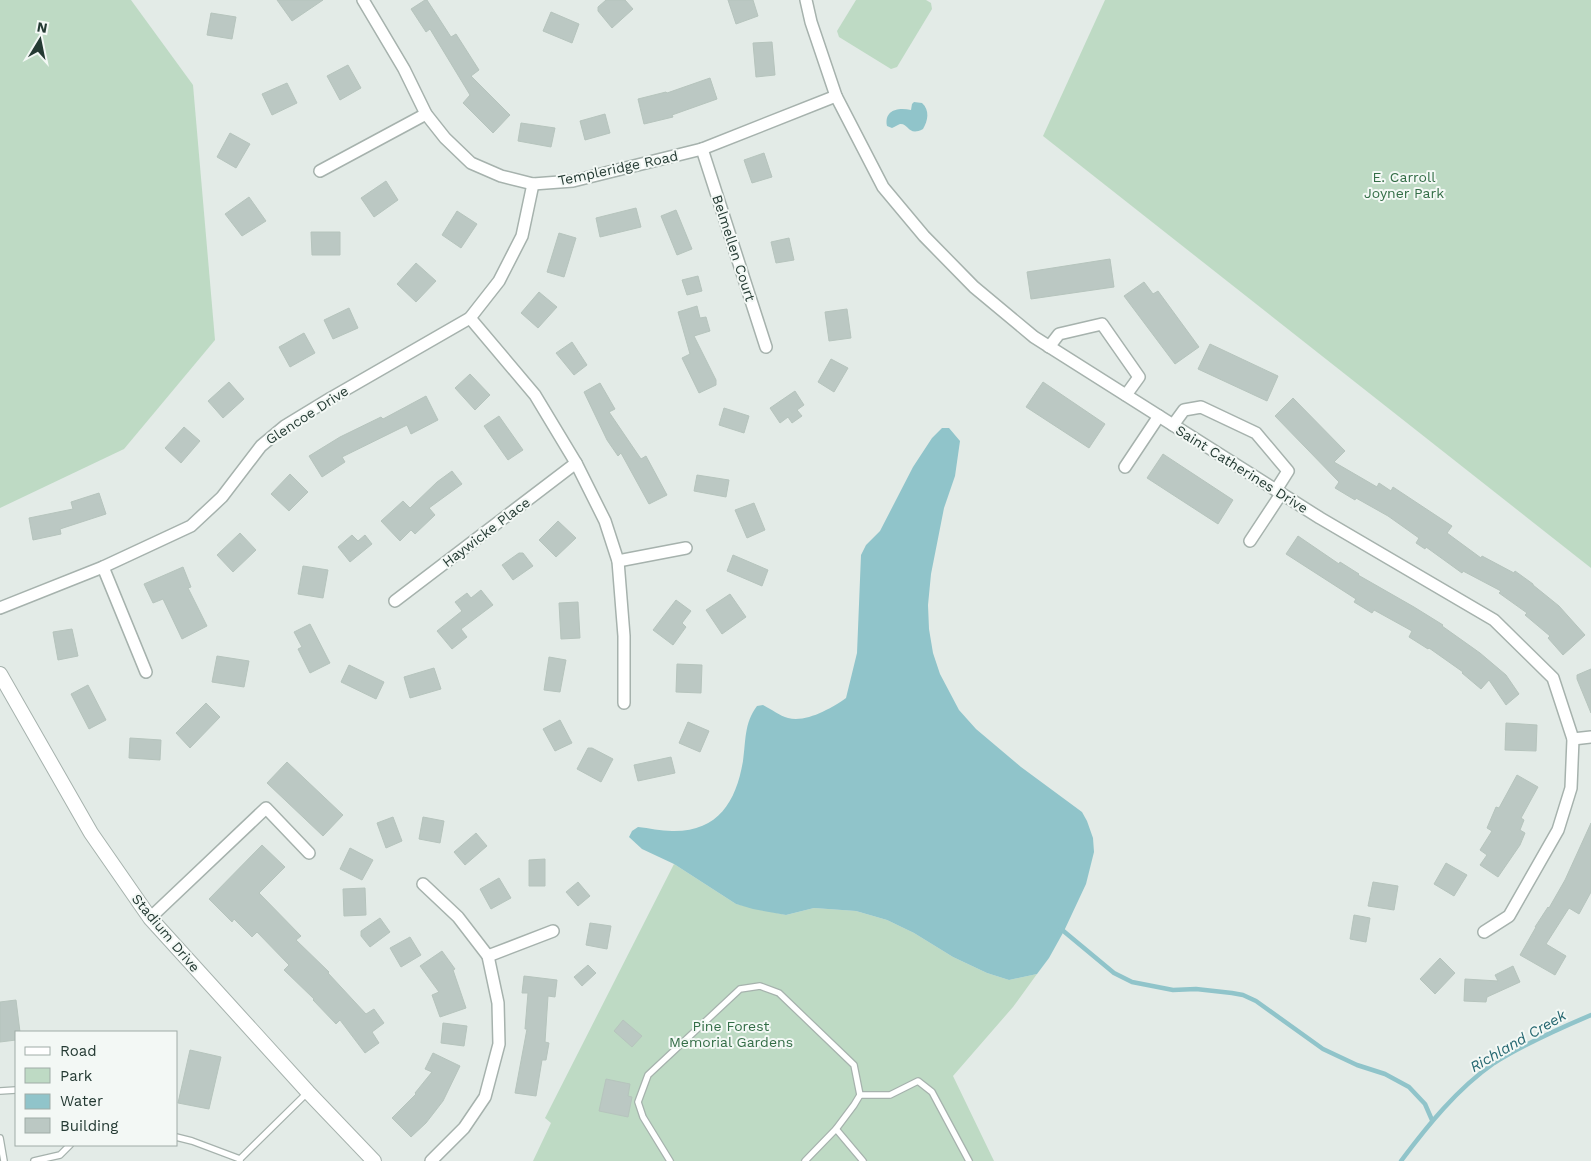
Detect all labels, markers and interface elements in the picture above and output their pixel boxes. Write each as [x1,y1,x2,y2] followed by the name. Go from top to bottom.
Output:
[15,15,65,65] north arrow
[36,18,49,36] text: N
[557,147,679,189] street label: Templeridge Road
[1364,169,1444,201] park label: E. Carroll Joyner Park
[709,193,759,303] street label: Belmellen Court
[263,382,351,448] street label: Glencoe Drive
[1173,422,1311,516] street label: Saint Catherines Drive
[439,494,533,570] street label: Haywicke Place
[129,891,203,975] street label: Stadium Drive
[1467,1006,1570,1076] water label: Richland Creek
[669,1018,793,1050] park label: Pine Forest Memorial Gardens
[15,1031,178,1146] legend
[60,1042,97,1060] text: Road
[60,1067,93,1085] text: Park
[60,1092,103,1110] text: Water
[60,1117,118,1135] text: Building

